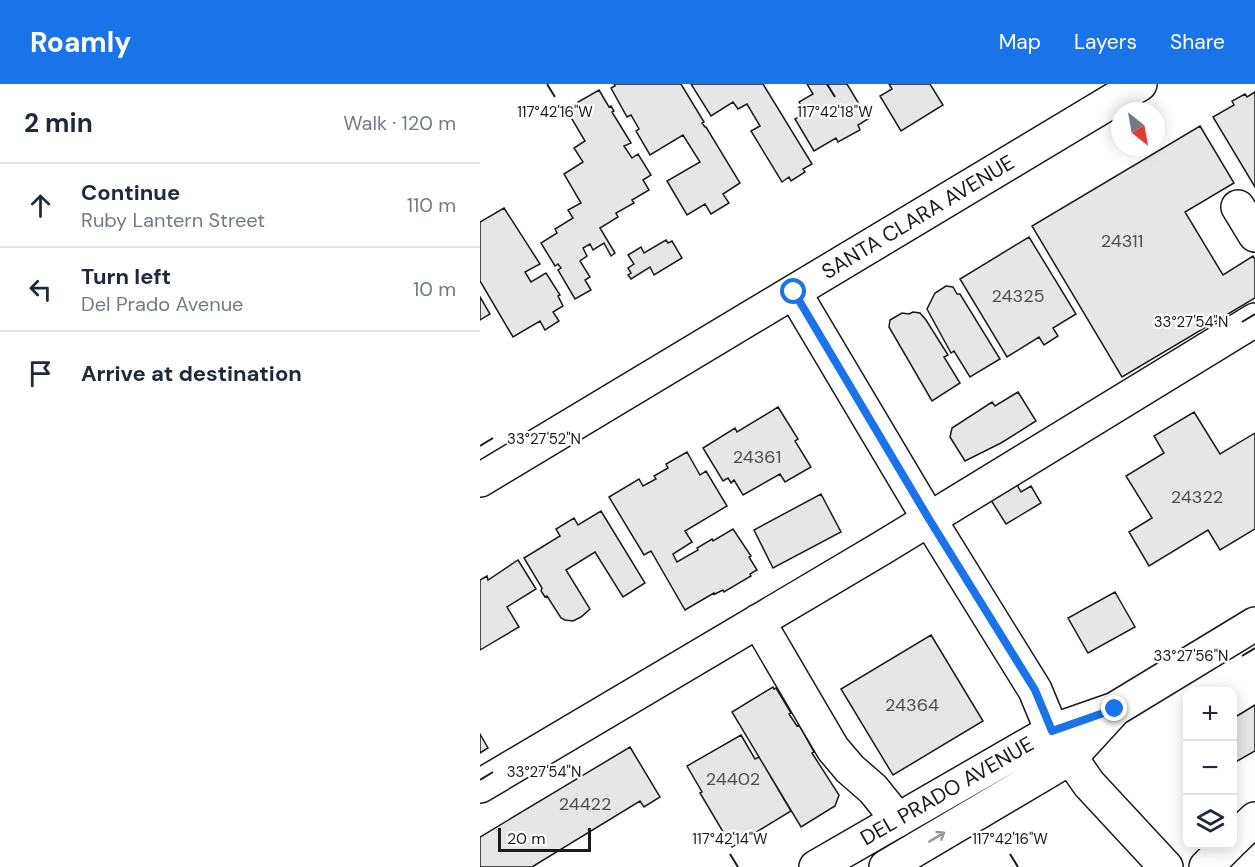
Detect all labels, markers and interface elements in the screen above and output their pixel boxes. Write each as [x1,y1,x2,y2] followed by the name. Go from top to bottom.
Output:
[30,24,131,61] text: Roamly
[999,28,1041,56] text: Map
[1074,28,1137,56] text: Layers
[1170,28,1225,56] text: Share
[517,102,593,122] text: 117°42'16"W
[797,102,873,122] text: 117°42'18"W
[1111,102,1165,156] north arrow
[24,106,93,140] text: 2 min
[343,110,456,136] text: Walk · 120 m
[816,148,1020,286] street label: SANTA CLARA AVENUE
[81,178,180,207] text: Continue
[24,189,57,222] icon: ahead
[407,192,456,218] text: 110 m
[81,207,265,233] text: Ruby Lantern Street
[1101,229,1143,253] house number: 24311
[81,262,171,291] text: Turn left
[24,273,57,306] icon: left
[413,276,456,302] text: 10 m
[780,278,806,304] route start
[992,284,1044,308] house number: 24325
[81,291,243,317] text: Del Prado Avenue
[1154,312,1228,332] text: 33°27'54"N
[24,357,57,390] icon: arrive
[81,359,302,388] text: Arrive at destination
[507,429,581,449] text: 33°27'52"N
[733,445,781,469] house number: 24361
[1171,485,1223,509] house number: 24322
[1154,646,1228,666] text: 33°27'56"N
[1183,687,1237,849] map controls
[1183,687,1237,741] button: +
[885,693,939,717] house number: 24364
[1101,695,1127,721] route end
[855,730,1039,852] street label: DEL PRADO AVENUE
[1183,741,1237,795] button: −
[507,762,581,782] text: 33°27'54"N
[706,767,760,791] house number: 24402
[559,792,611,816] house number: 24422
[1183,795,1237,849] button: layers
[498,825,591,852] scale bar
[507,828,546,849] text: 20 m
[692,829,768,849] text: 117°42'14"W
[972,829,1048,849] text: 117°42'16"W
[928,831,945,843] one-way arrow

